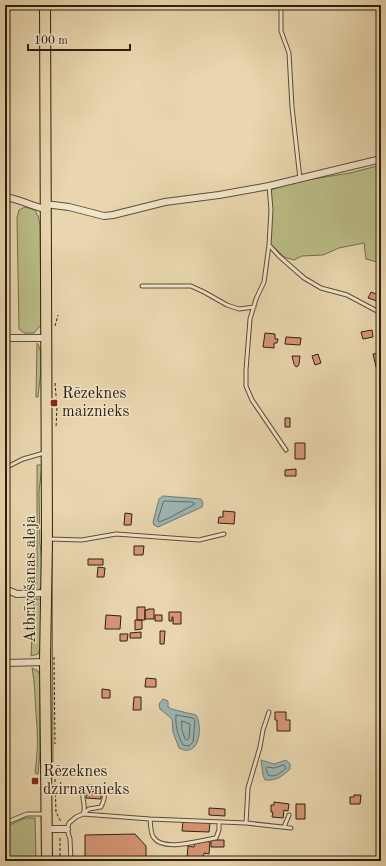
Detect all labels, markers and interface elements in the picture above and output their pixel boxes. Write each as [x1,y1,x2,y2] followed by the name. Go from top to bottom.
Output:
[28,26,130,52] scale bar
[34,35,68,47] text: 100 m
[62,386,130,420] place label: Rēzeknes maiznieks
[49,398,59,408] marker: Rēzeknes maiznieks
[23,515,39,643] street label: Atbrīvošanas aleja
[43,764,129,798] place label: Rēzeknes dzirnavnieks
[30,776,40,786] marker: Rēzeknes dzirnavnieks

